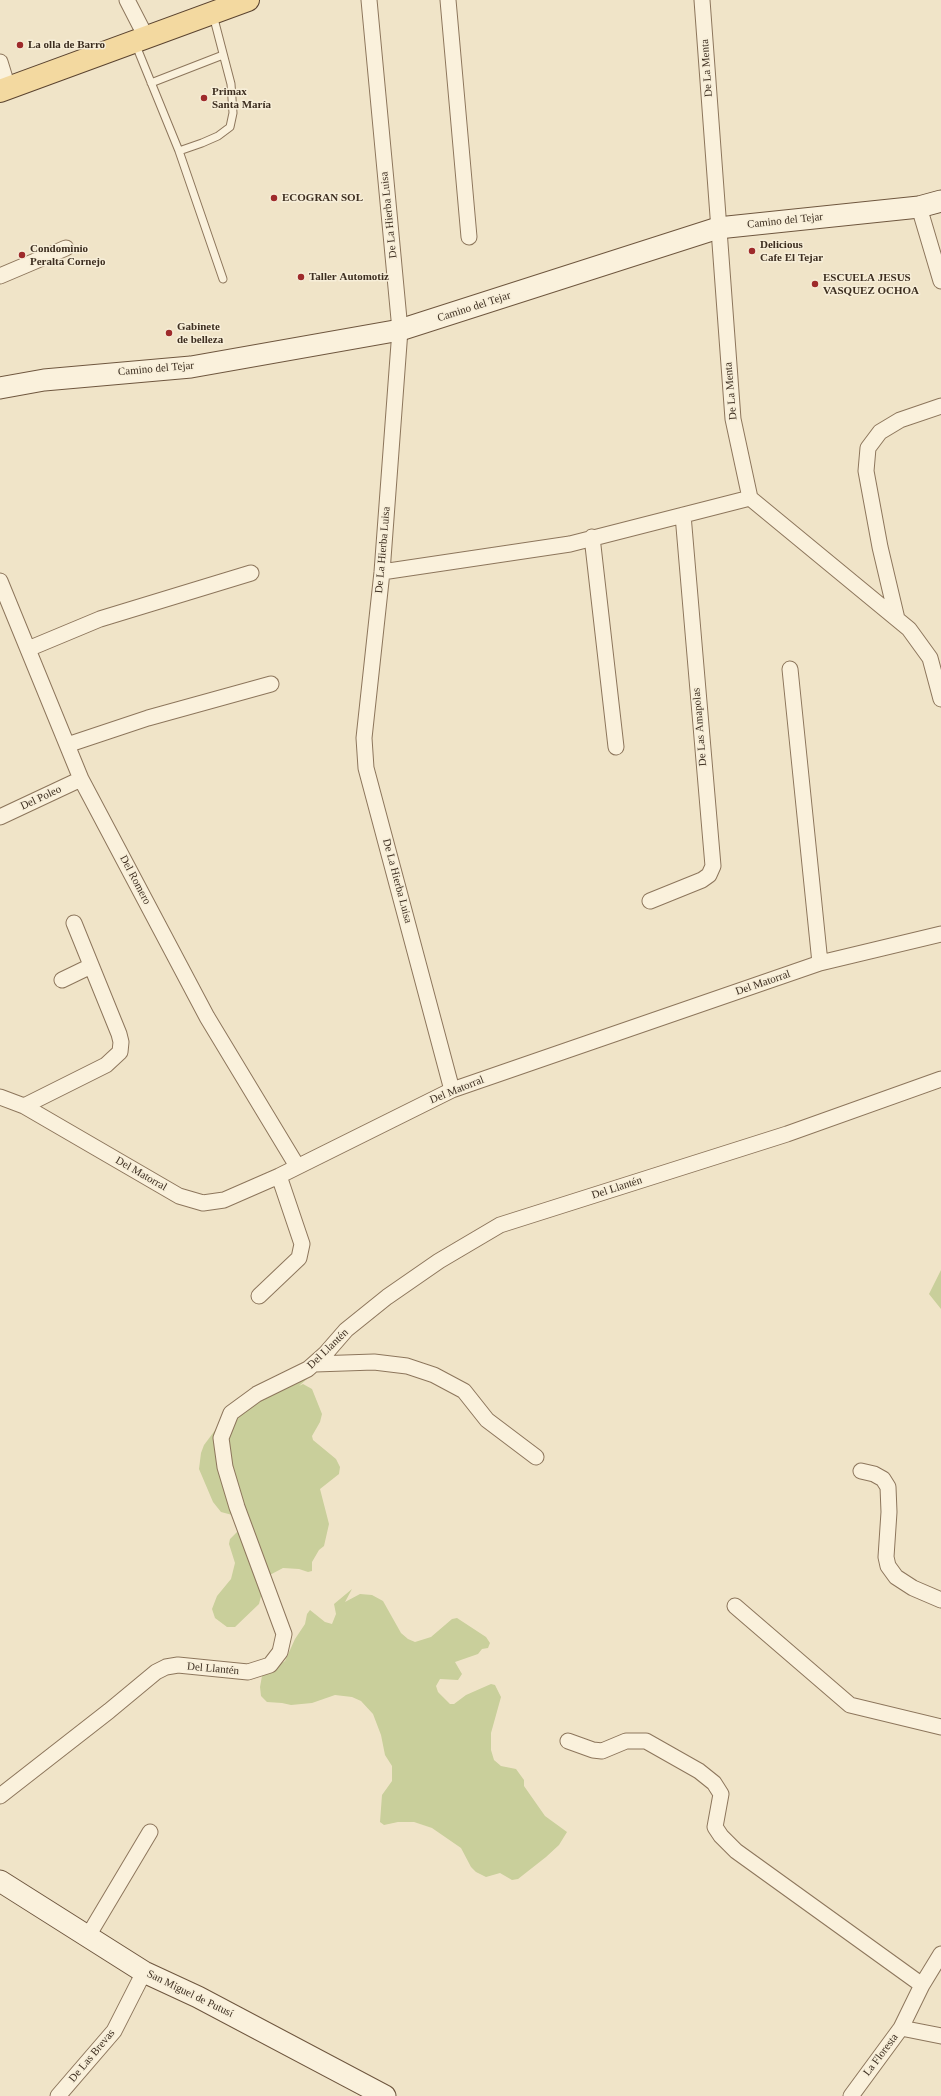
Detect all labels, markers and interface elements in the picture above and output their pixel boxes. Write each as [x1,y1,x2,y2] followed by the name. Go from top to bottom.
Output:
[28,38,105,52] place label: La olla de Barro
[698,39,716,97] street label: De La Menta
[15,40,25,50] marker: La olla de Barro
[212,85,271,111] place label: Primax Santa María
[199,93,209,103] marker: Primax Santa María
[378,171,400,259] street label: De La Hierba Luisa
[282,191,363,205] place label: ECOGRAN SOL
[269,193,279,203] marker: ECOGRAN SOL
[746,210,824,232] street label: Camino del Tejar
[760,238,823,264] place label: Delicious Cafe El Tejar
[30,242,105,268] place label: Condominio Peralta Cornejo
[747,246,757,256] marker: Delicious Cafe El Tejar
[17,250,27,260] marker: Condominio Peralta Cornejo
[309,270,389,284] place label: Taller Automotiz
[823,271,919,297] place label: ESCUELA JESUS VASQUEZ OCHOA
[296,272,306,282] marker: Taller Automotiz
[810,279,820,289] marker: ESCUELA JESUS VASQUEZ OCHOA
[436,289,512,325] street label: Camino del Tejar
[177,320,223,346] place label: Gabinete de belleza
[164,328,174,338] marker: Gabinete de belleza
[117,359,195,379] street label: Camino del Tejar
[722,362,740,420] street label: De La Menta
[373,506,393,594] street label: De La Hierba Luisa
[690,687,710,767] street label: De Las Amapolas
[18,783,64,813] street label: Del Poleo
[379,837,415,925] street label: De La Hierba Luisa
[116,853,154,907] street label: Del Romero
[734,967,792,999] street label: Del Matorral
[428,1073,486,1107] street label: Del Matorral
[113,1154,169,1194] street label: Del Matorral
[590,1174,644,1202] street label: Del Llantén
[305,1326,351,1372] street label: Del Llantén
[186,1660,240,1678] street label: Del Llantén
[145,1967,235,2021] street label: San Miguel de Putusí
[66,2027,118,2085] street label: De Las Brevas
[861,2031,901,2079] street label: La Floresta

